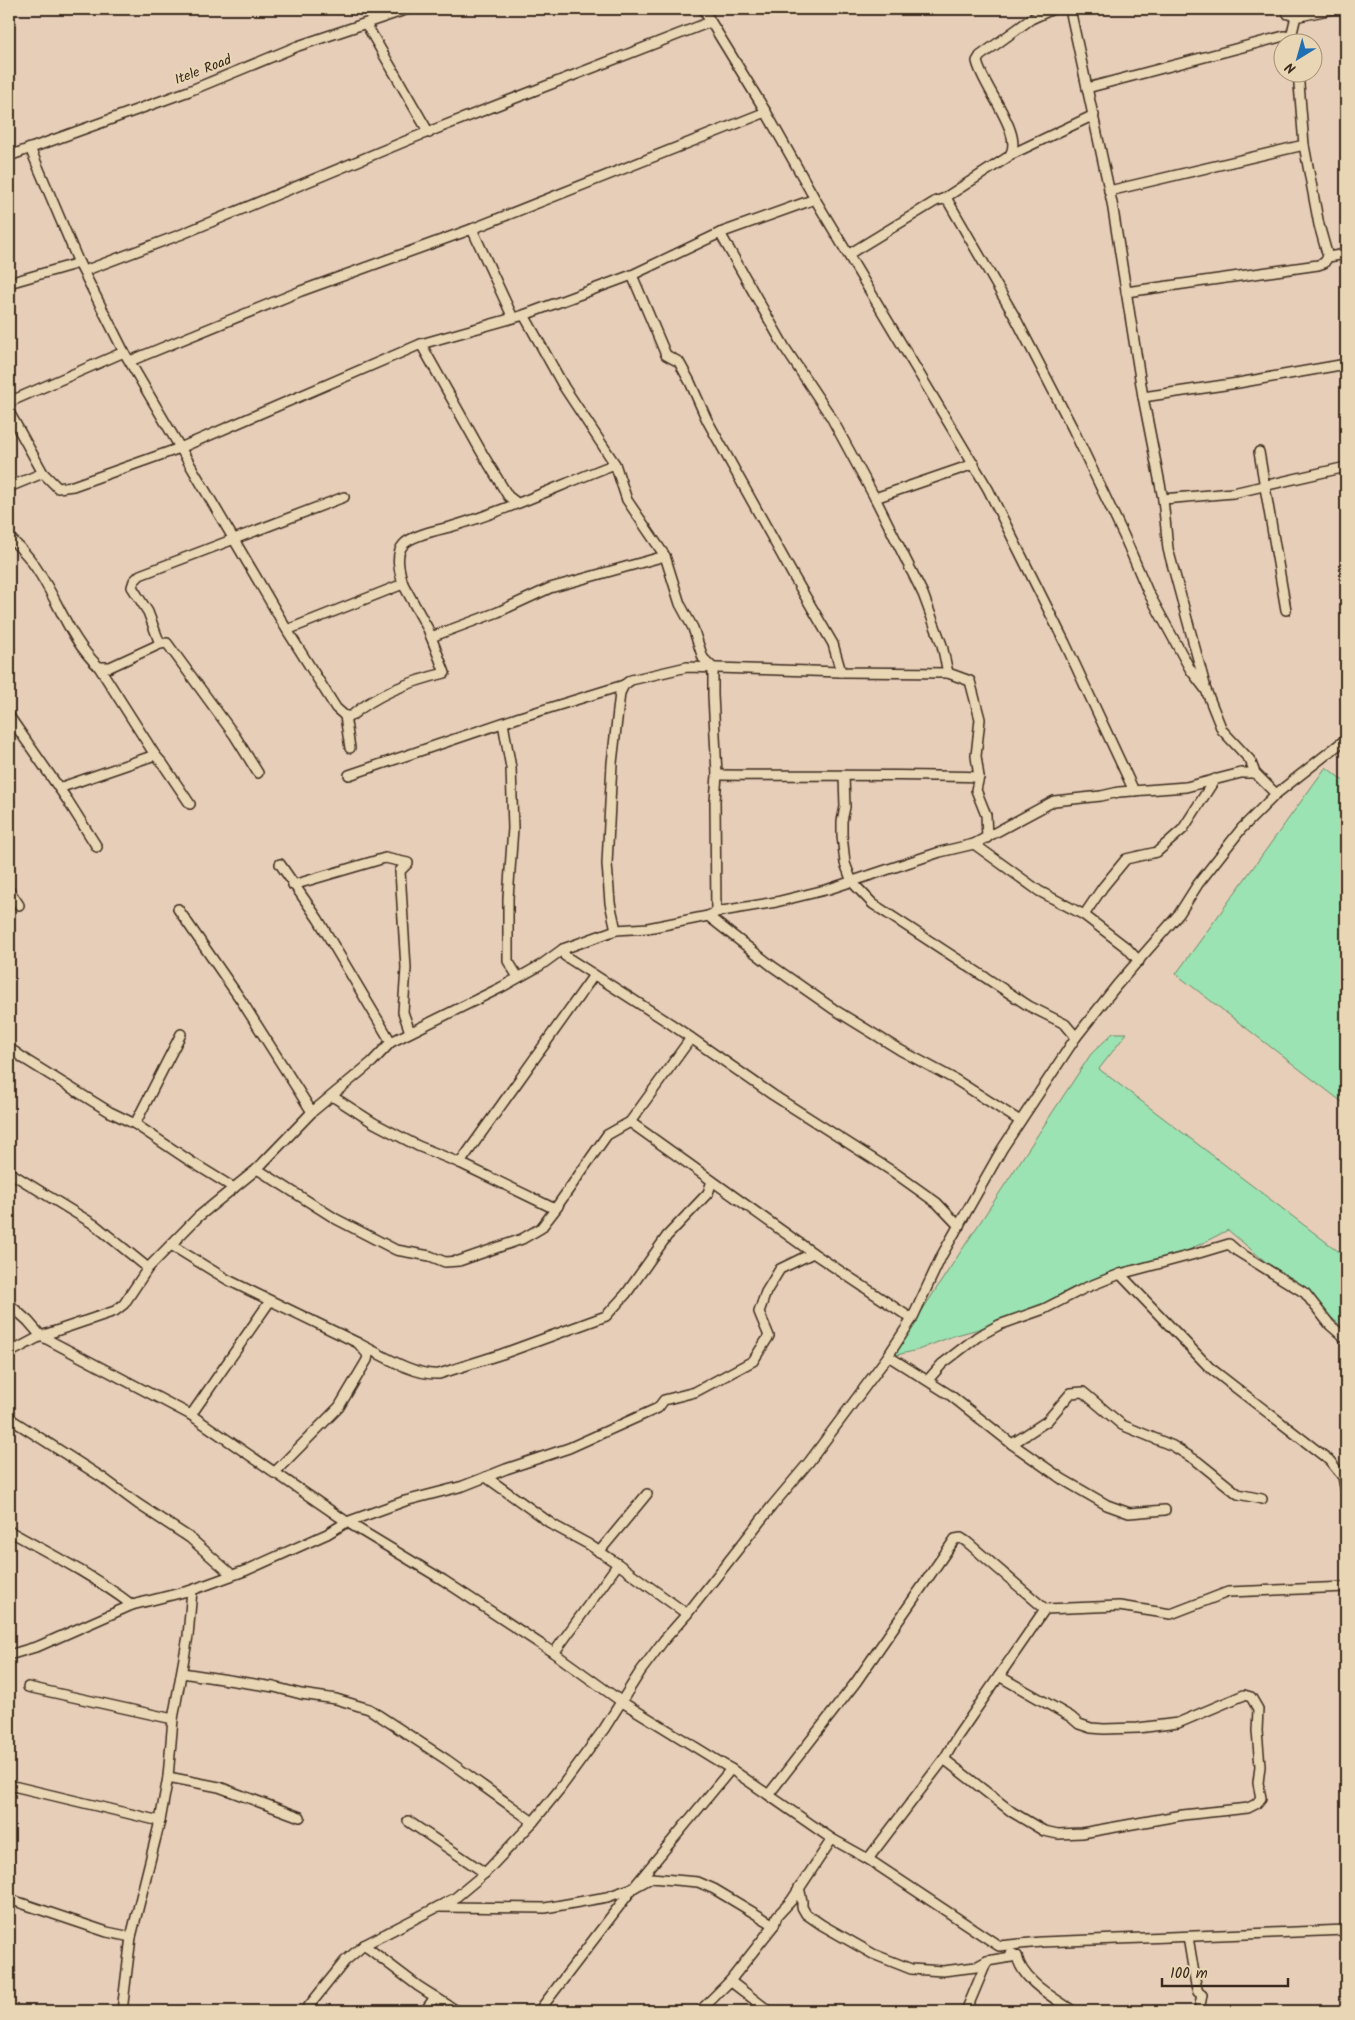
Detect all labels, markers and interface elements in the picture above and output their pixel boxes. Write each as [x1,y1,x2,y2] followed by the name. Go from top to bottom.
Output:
[1272,32,1322,82] north arrow
[171,49,236,91] street label: Itele Road
[1281,56,1301,79] text: N
[1162,1955,1289,1987] scale bar
[1170,1962,1208,1986] text: 100 m

